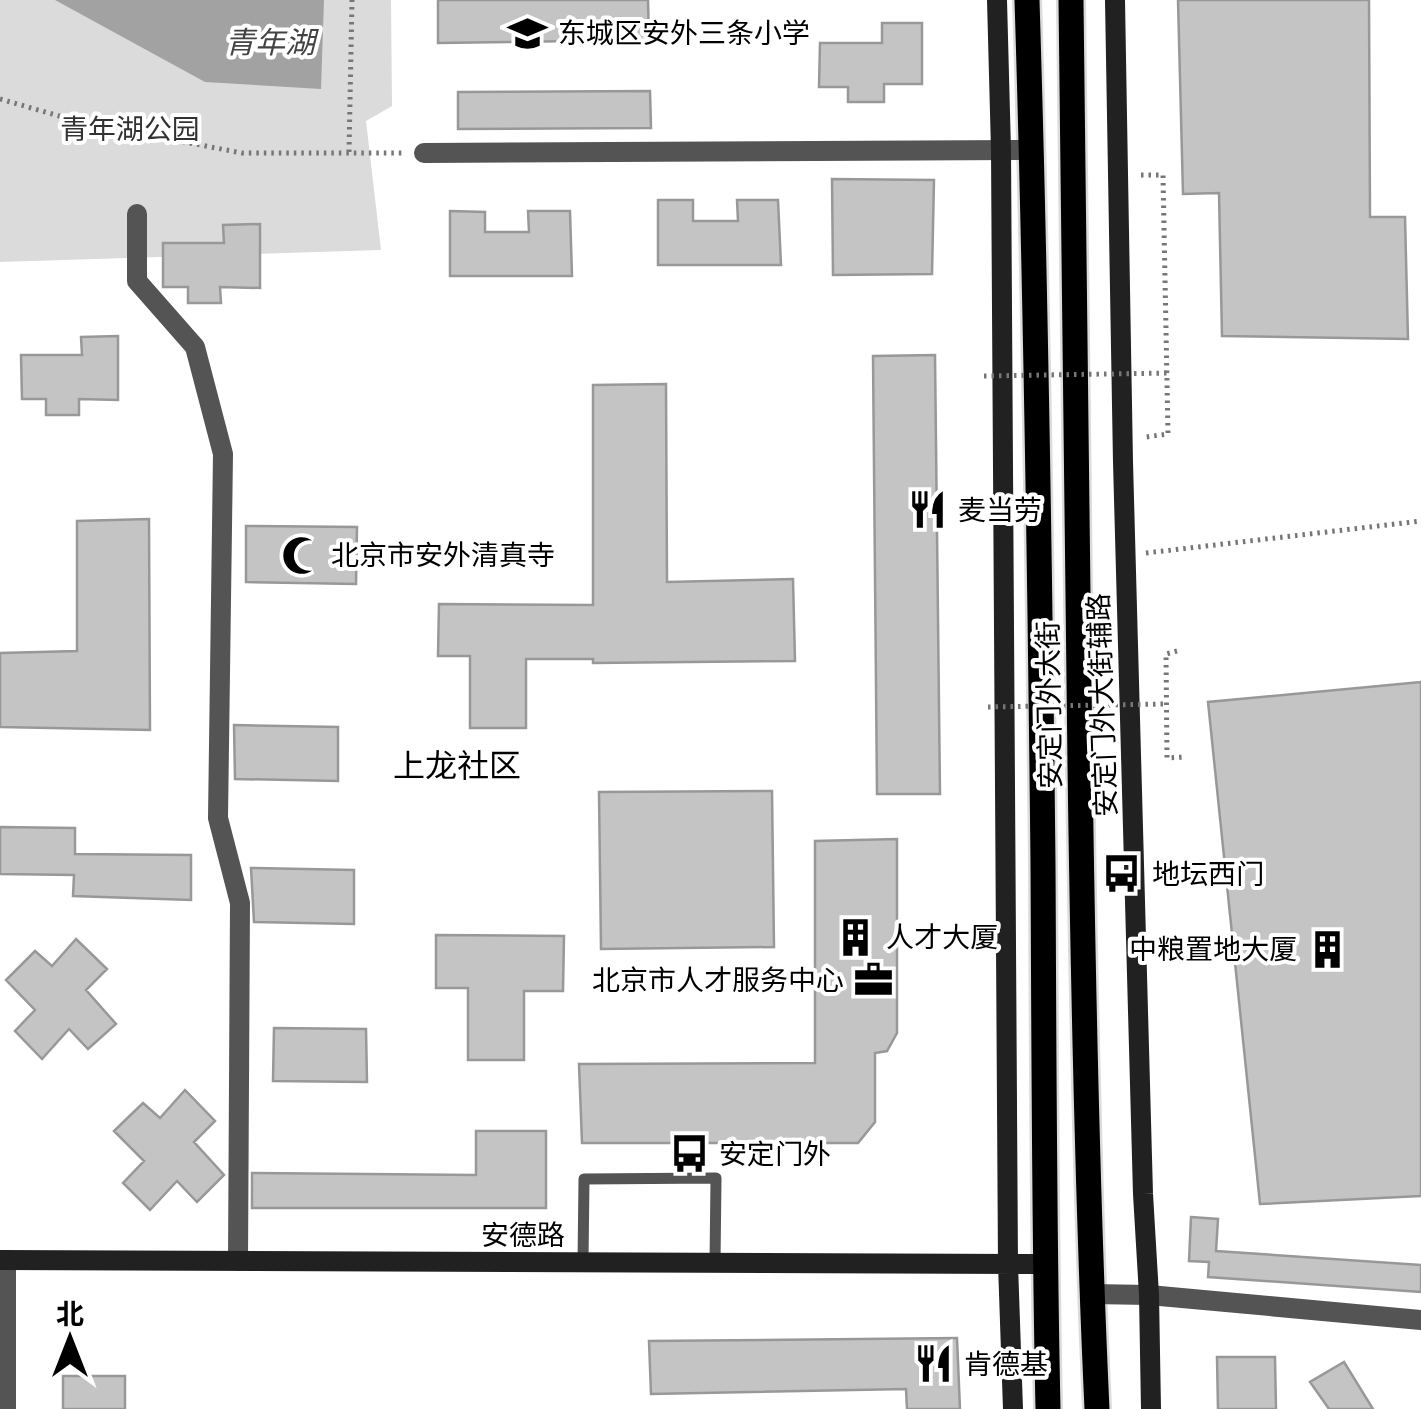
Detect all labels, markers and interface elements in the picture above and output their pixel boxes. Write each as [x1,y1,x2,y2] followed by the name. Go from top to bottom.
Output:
[507,12,549,54] school or university icon: 东城区安外三条小学
[558,17,810,50] place label: 东城区安外三条小学
[225,25,319,61] water label: 青年湖
[60,113,200,146] park label: 青年湖公园
[907,489,949,531] restaurant icon: 麦当劳
[958,494,1042,527] place label: 麦当劳
[280,534,322,576] mosque icon: 北京市安外清真寺
[331,539,555,572] place label: 北京市安外清真寺
[1082,592,1123,817] street label: 安定门外大街辅路
[1032,621,1067,789] street label: 安定门外大街
[393,747,521,785] district label: 上龙社区
[1101,853,1143,895] bus stop icon: 地坛西门
[1152,858,1264,891] place label: 地坛西门
[835,916,877,958] building icon: 人才大厦
[886,921,998,954] place label: 人才大厦
[1306,928,1348,970] building icon: 中粮置地大厦
[1129,933,1297,966] place label: 中粮置地大厦
[853,959,895,1001] office icon: 北京市人才服务中心
[592,964,844,997] place label: 北京市人才服务中心
[668,1133,710,1175] bus stop icon: 安定门外
[719,1138,831,1171] place label: 安定门外
[481,1219,565,1252] street label: 安德路
[20,1289,120,1389] north arrow
[56,1298,84,1331] text: 北
[913,1343,955,1385] restaurant icon: 肯德基
[964,1348,1048,1381] place label: 肯德基

